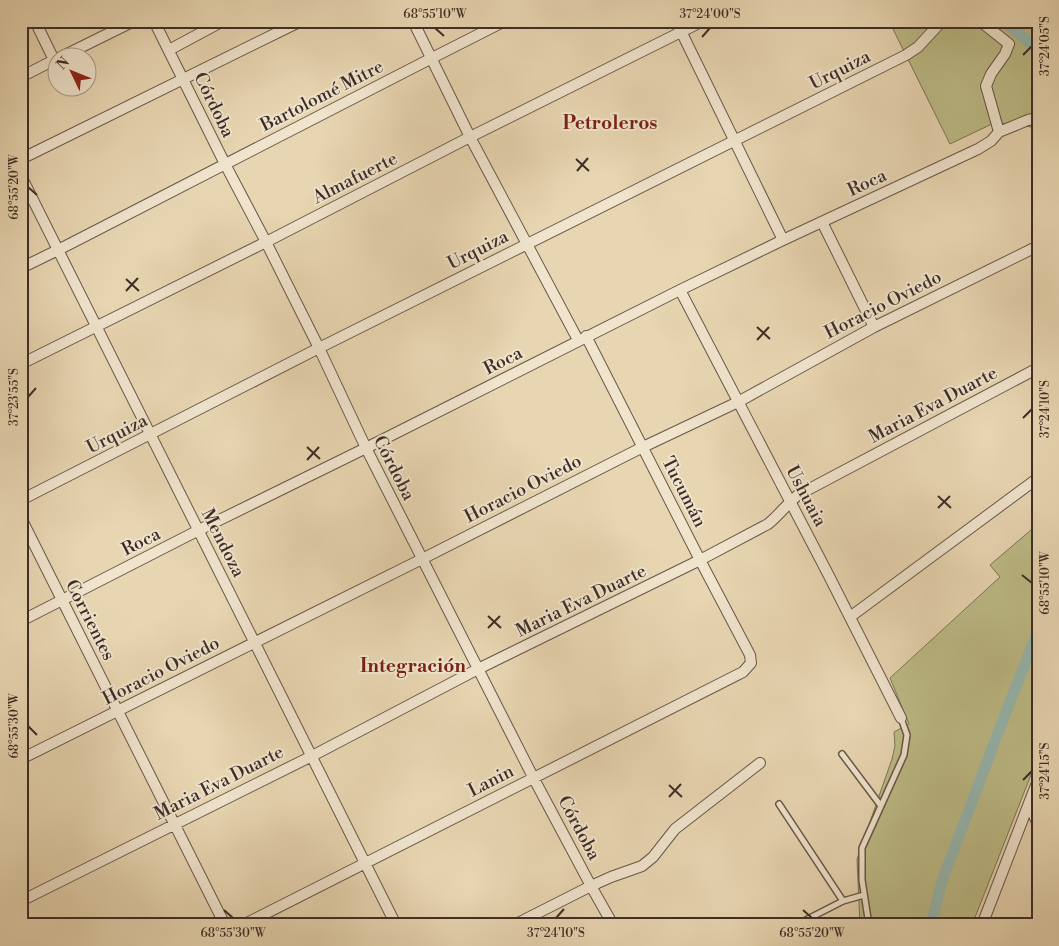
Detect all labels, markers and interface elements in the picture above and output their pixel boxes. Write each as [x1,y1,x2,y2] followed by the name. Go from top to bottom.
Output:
[403,7,468,22] text: 68°55'10"W
[679,7,741,22] text: 37°24'00"S
[1038,16,1053,76] text: 37°24'05"S
[806,44,875,95] street label: Urquiza
[48,48,98,98] north arrow
[53,54,74,74] text: N
[256,55,387,137] street label: Bartolomé Mitre
[188,69,240,142] street label: Córdoba
[562,111,658,135] district label: Petroleros
[308,147,401,210] street label: Almafuerte
[7,153,22,220] text: 68°55'20"W
[844,164,891,202] street label: Roca
[444,224,513,275] street label: Urquiza
[820,266,946,344] street label: Horacio Oviedo
[480,341,527,380] street label: Roca
[865,361,1001,449] street label: Maria Eva Duarte
[7,368,22,426] text: 37°23'55"S
[1038,380,1053,438] text: 37°24'10"S
[83,408,152,459] street label: Urquiza
[368,432,420,505] street label: Córdoba
[460,450,586,528] street label: Horacio Oviedo
[656,453,712,531] street label: Tucumán
[780,461,832,531] street label: Ushuaia
[196,505,250,582] street label: Mendoza
[118,522,165,561] street label: Roca
[1038,550,1053,615] text: 68°55'10"W
[512,559,650,643] street label: Maria Eva Duarte
[60,576,120,664] street label: Corrientes
[98,632,224,710] street label: Horacio Oviedo
[360,654,466,678] district label: Integración
[7,692,22,759] text: 68°55'30"W
[150,740,288,826] street label: Maria Eva Duarte
[1038,742,1053,799] text: 37°24'15"S
[464,760,518,802] street label: Lanin
[552,792,606,865] street label: Córdoba
[200,926,267,941] text: 68°55'30"W
[527,926,585,941] text: 37°24'10"S
[779,926,846,941] text: 68°55'20"W

